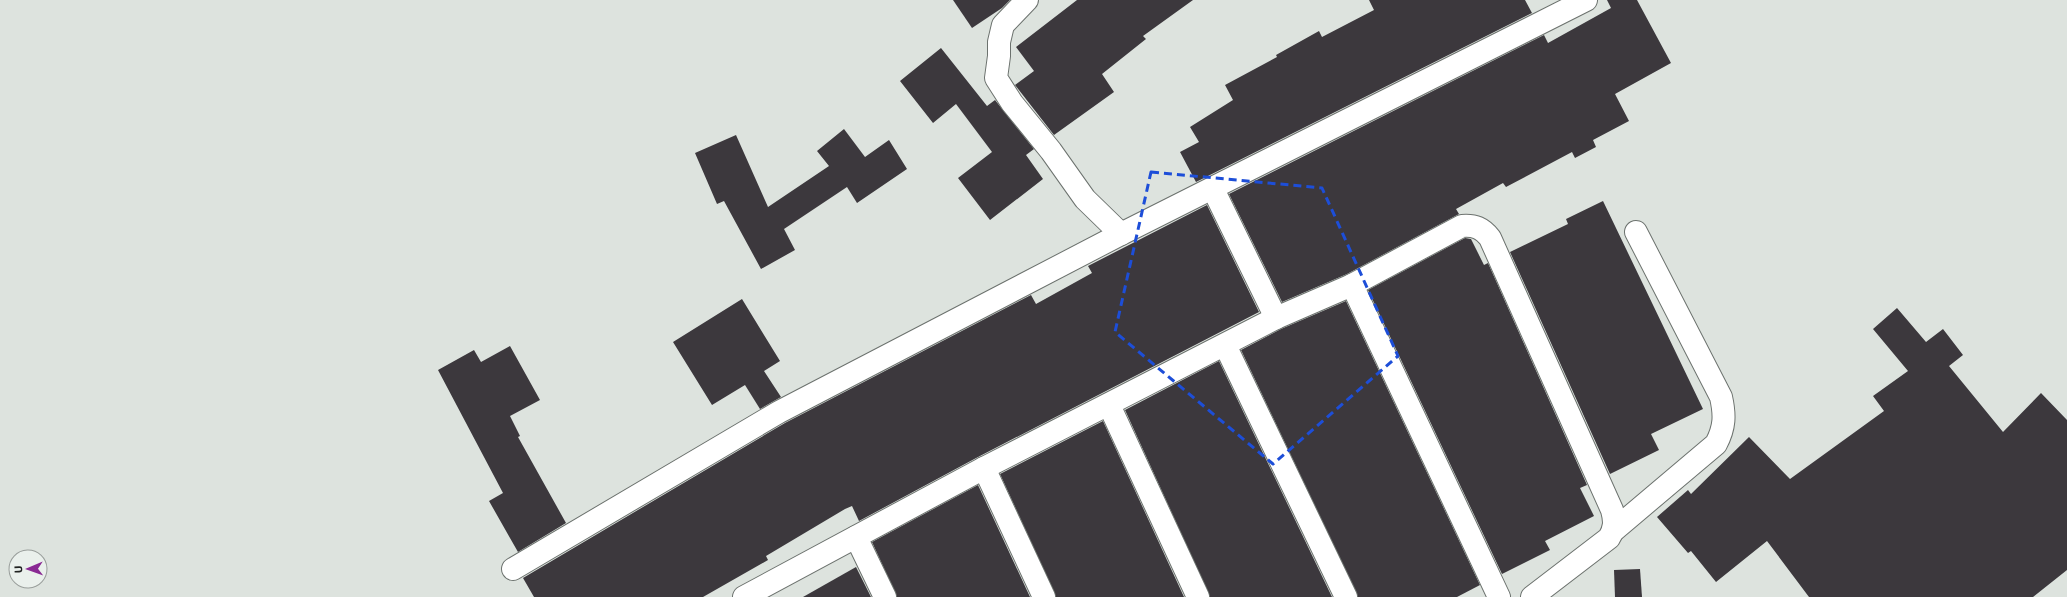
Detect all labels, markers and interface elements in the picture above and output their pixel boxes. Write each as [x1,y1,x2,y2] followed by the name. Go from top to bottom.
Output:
[8,549,48,589] north arrow
[11,565,24,573] text: U

